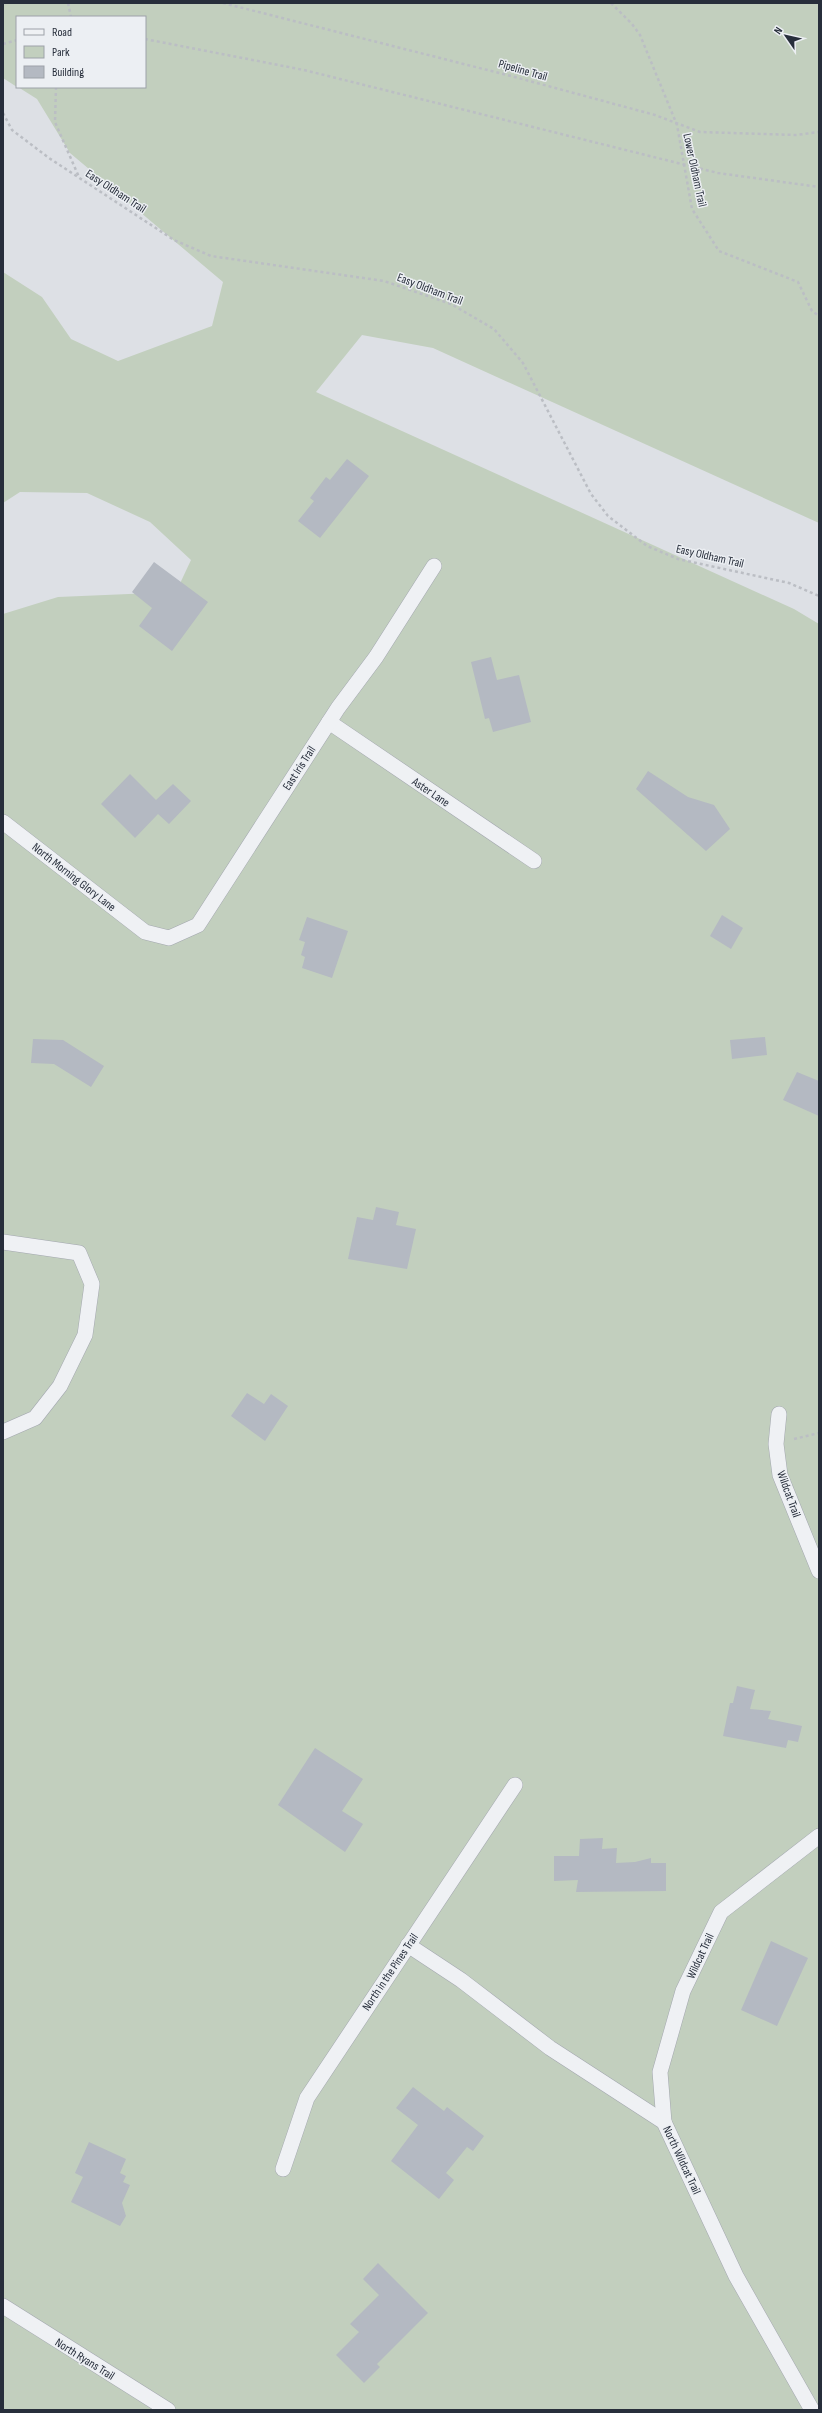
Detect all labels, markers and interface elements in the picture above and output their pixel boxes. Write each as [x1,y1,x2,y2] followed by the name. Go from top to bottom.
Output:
[16,16,146,88] legend
[766,16,806,56] north arrow
[52,25,72,40] text: Road
[771,25,785,37] text: N
[52,45,70,60] text: Park
[497,56,549,85] street label: Pipeline Trail
[52,65,84,80] text: Building
[679,132,710,208] street label: Lower Oldham Trail
[83,166,149,217] street label: Easy Oldham Trail
[395,270,465,309] street label: Easy Oldham Trail
[675,541,745,572] street label: Easy Oldham Trail
[280,743,319,793] street label: East Iris Trail
[408,774,453,811] street label: Aster Lane
[29,840,119,915] street label: North Morning Glory Lane
[773,1469,804,1519] street label: Wildcat Trail
[359,1931,422,2014] street label: North in the Pines Trail
[683,1931,717,1981] street label: Wildcat Trail
[659,2124,704,2197] street label: North Wildcat Trail
[52,2335,117,2384] street label: North Ryans Trail

